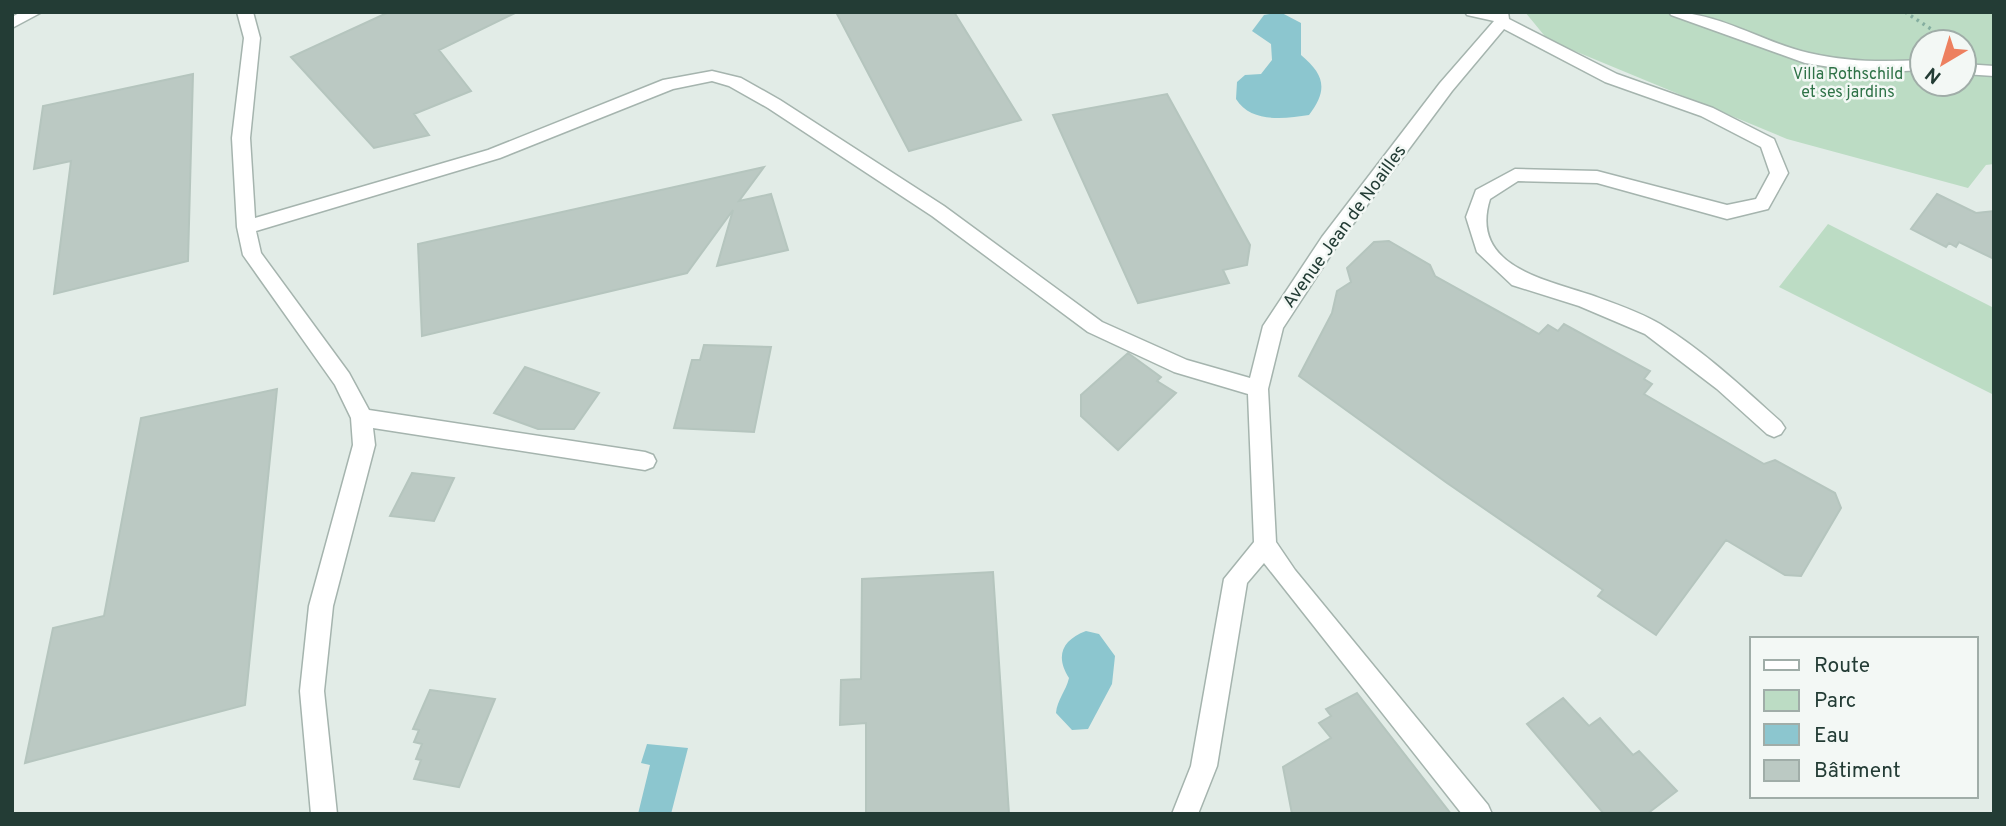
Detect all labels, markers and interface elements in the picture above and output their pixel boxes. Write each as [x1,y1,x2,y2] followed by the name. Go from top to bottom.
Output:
[1908,28,1978,98] north arrow
[1921,61,1947,88] text: N
[1793,65,1903,103] park label: Villa Rothschild et ses jardins
[1278,141,1412,313] street label: Avenue Jean de Noailles
[1750,637,1978,798] legend
[1814,653,1870,680] text: Route
[1814,688,1856,715] text: Parc
[1814,723,1849,750] text: Eau
[1814,758,1901,785] text: Bâtiment

